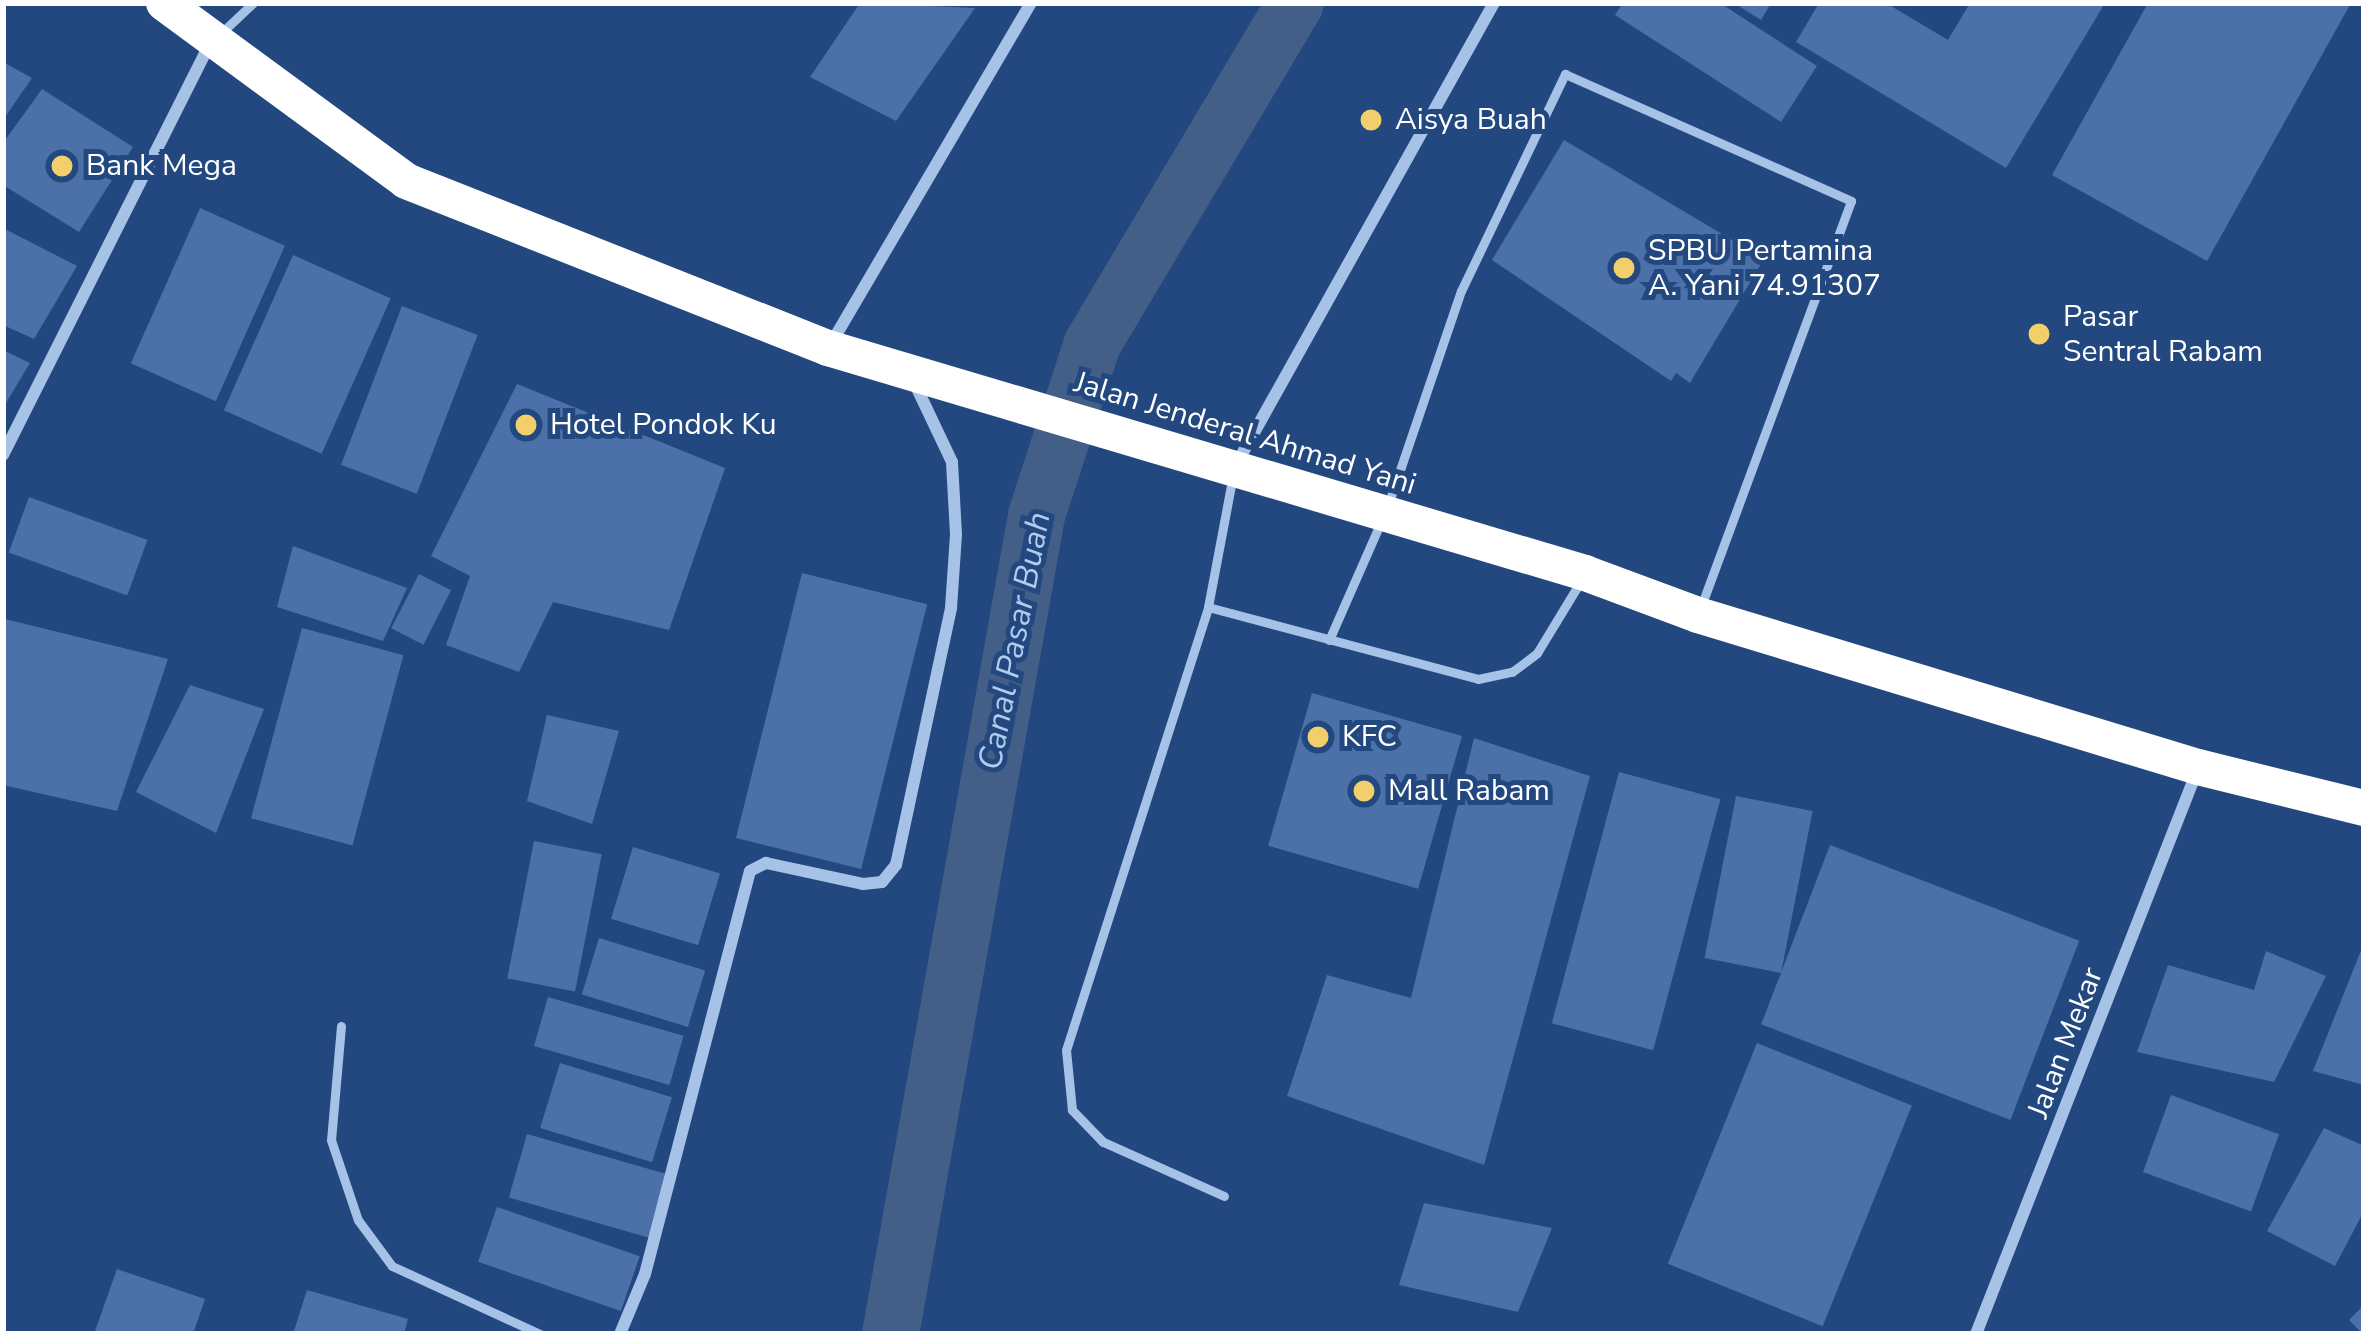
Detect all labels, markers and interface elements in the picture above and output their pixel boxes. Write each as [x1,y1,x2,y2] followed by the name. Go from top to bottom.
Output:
[1395,102,1547,138] place label: Aisya Buah
[1358,107,1384,133] marker: Aisya Buah
[86,148,237,184] place label: Bank Mega
[49,153,75,179] marker: Bank Mega
[1648,233,1881,304] place label: SPBU Pertamina A. Yani 74.91307
[1611,255,1637,281] marker: SPBU Pertamina A. Yani 74.91307
[2063,299,2263,370] place label: Pasar Sentral Rabam
[2026,321,2052,347] marker: Pasar Sentral Rabam
[1070,365,1420,503] street label: Jalan Jenderal Ahmad Yani
[550,407,776,443] place label: Hotel Pondok Ku
[513,412,539,438] marker: Hotel Pondok Ku
[971,509,1059,773] water label: Canal Pasar Buah
[1342,719,1397,755] place label: KFC
[1305,724,1331,750] marker: KFC
[1388,773,1550,809] place label: Mall Rabam
[1351,778,1377,804] marker: Mall Rabam
[2021,963,2111,1123] street label: Jalan Mekar

